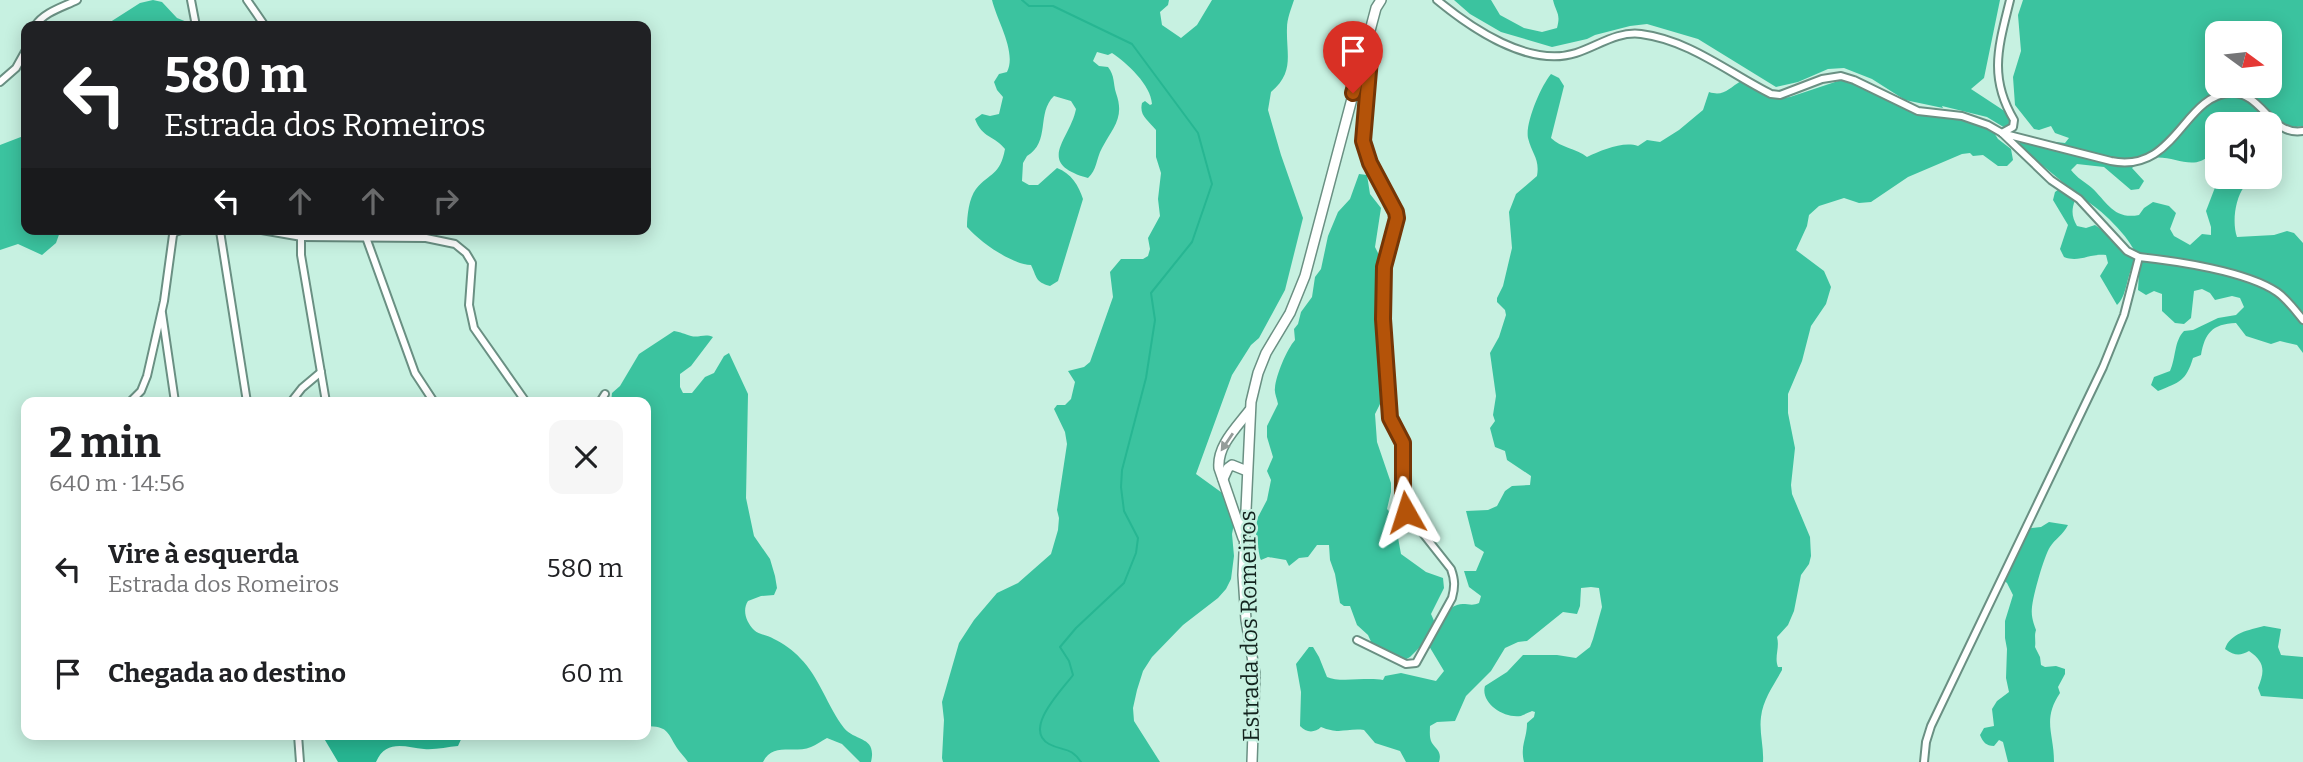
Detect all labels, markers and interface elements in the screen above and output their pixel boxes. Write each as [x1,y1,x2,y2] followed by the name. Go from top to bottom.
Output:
[1323,21,1383,93] pin
[2205,21,2282,98] north arrow
[2205,21,2282,189] map controls
[1334,32,1372,70] icon: arrive
[164,46,307,105] text: 580 m
[49,49,140,140] icon: left
[164,106,486,144] text: Estrada dos Romeiros
[2205,112,2282,189] button: sound
[208,182,246,220] icon: left
[281,182,319,220] icon: ahead
[354,182,392,220] icon: ahead
[427,182,465,220] icon: right
[49,418,161,468] text: 2 min
[549,420,623,494] button: close
[1220,433,1234,451] one-way arrow
[49,469,185,497] text: 640 m · 14:56
[1369,475,1443,549] position arrow
[1233,510,1265,742] street label: Estrada dos Romeiros
[108,539,299,570] text: Vire à esquerda
[49,550,87,588] icon: left
[547,553,623,584] text: 580 m
[108,570,339,598] text: Estrada dos Romeiros
[49,655,87,693] icon: arrive
[108,658,346,689] text: Chegada ao destino
[561,658,623,689] text: 60 m

